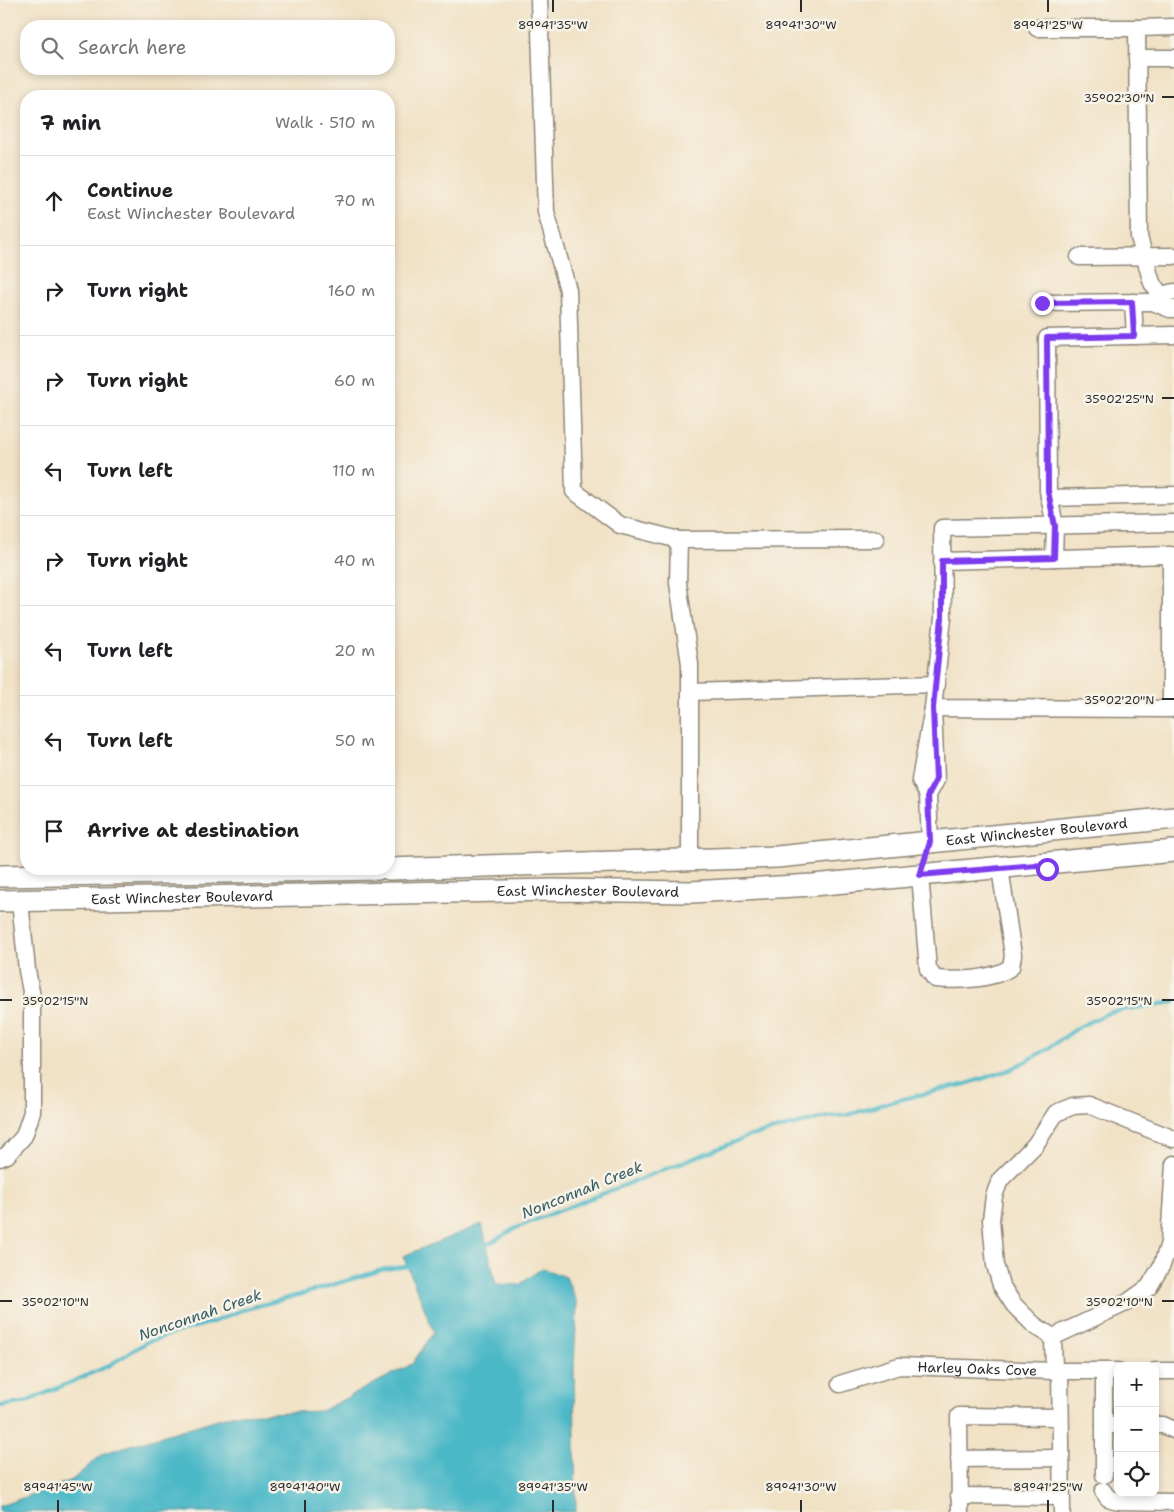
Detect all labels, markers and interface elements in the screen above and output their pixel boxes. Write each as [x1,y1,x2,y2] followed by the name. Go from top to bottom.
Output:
[518,17,588,33] text: 89°41'35"W
[765,17,837,33] text: 89°41'30"W
[1013,17,1083,33] text: 89°41'25"W
[20,20,395,75] search box
[38,34,66,62] icon: search
[78,35,187,60] text: Search here
[1084,90,1154,106] text: 35°02'30"N
[40,109,101,137] text: 7 min
[275,112,375,133] text: Walk · 510 m
[87,178,173,203] text: Continue
[40,187,68,215] icon: ahead
[334,190,375,211] text: 70 m
[87,203,295,224] text: East Winchester Boulevard
[40,277,68,305] icon: right
[87,278,188,303] text: Turn right
[328,280,375,301] text: 160 m
[1031,292,1054,315] route end
[40,367,68,395] icon: right
[87,368,188,393] text: Turn right
[334,370,375,391] text: 60 m
[1084,391,1154,407] text: 35°02'25"N
[40,457,68,485] icon: left
[87,458,173,483] text: Turn left
[332,460,375,481] text: 110 m
[40,547,68,575] icon: right
[87,548,188,573] text: Turn right
[333,550,375,571] text: 40 m
[40,637,68,665] icon: left
[87,638,173,663] text: Turn left
[334,640,375,661] text: 20 m
[1084,692,1154,708] text: 35°02'20"N
[40,727,68,755] icon: left
[87,728,173,753] text: Turn left
[335,730,375,751] text: 50 m
[945,814,1128,849] street label: East Winchester Boulevard
[40,817,68,845] icon: arrive
[87,818,299,843] text: Arrive at destination
[1036,858,1059,881] route start
[497,881,679,901] street label: East Winchester Boulevard
[91,887,273,908] street label: East Winchester Boulevard
[22,993,88,1009] text: 35°02'15"N
[1086,993,1152,1009] text: 35°02'15"N
[518,1156,646,1223] water label: Nonconnah Creek
[136,1284,265,1345] water label: Nonconnah Creek
[21,1294,89,1310] text: 35°02'10"N
[1085,1294,1153,1310] text: 35°02'10"N
[917,1358,1037,1379] street label: Harley Oaks Cove
[1114,1362,1159,1497] map controls
[1114,1362,1159,1407] button: +
[1114,1407,1159,1452] button: −
[1114,1452,1159,1497] button: locate
[23,1479,93,1495] text: 89°41'45"W
[269,1479,341,1495] text: 89°41'40"W
[518,1479,588,1495] text: 89°41'35"W
[765,1479,837,1495] text: 89°41'30"W
[1013,1479,1083,1495] text: 89°41'25"W

